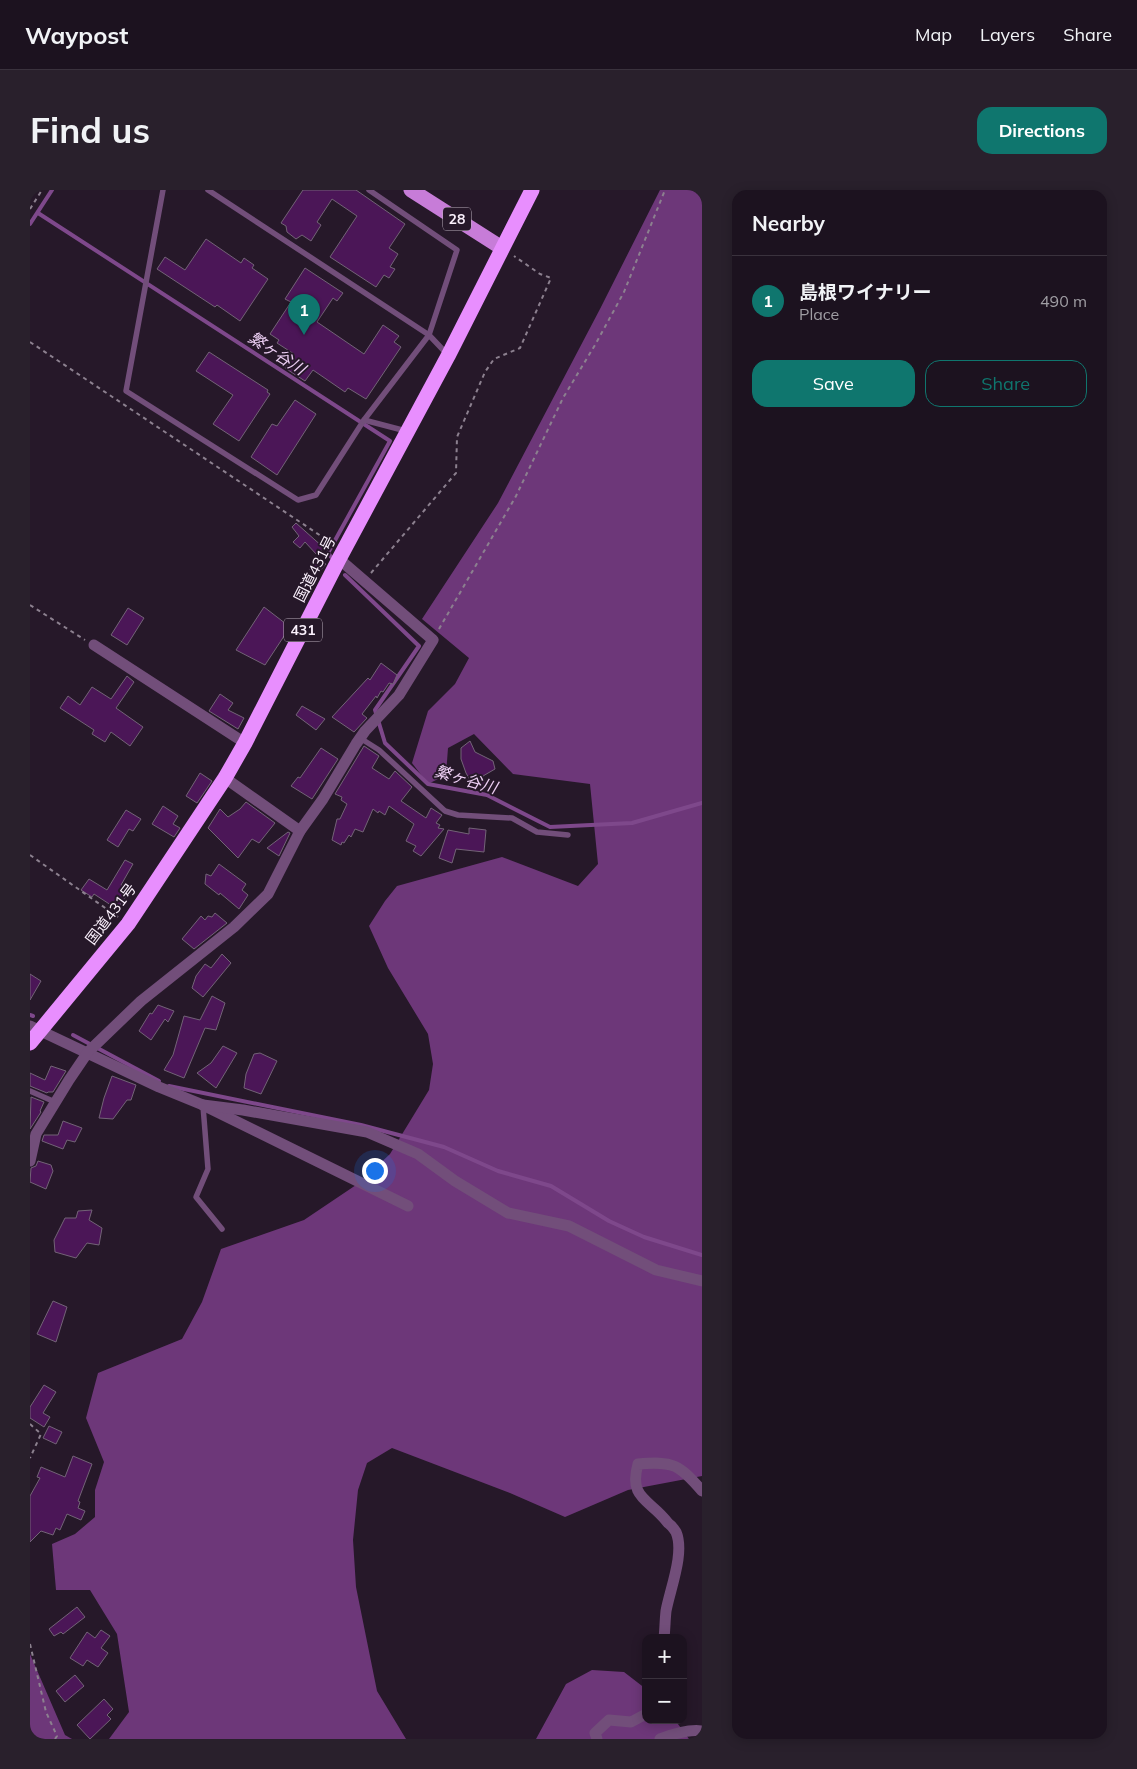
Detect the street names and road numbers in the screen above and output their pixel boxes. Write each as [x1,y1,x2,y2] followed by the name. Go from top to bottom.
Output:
[443,208,471,230] road number: 28
[290,532,339,605] street label: 国道431号
[284,618,322,642] road number: 431
[81,879,140,948] street label: 国道431号

